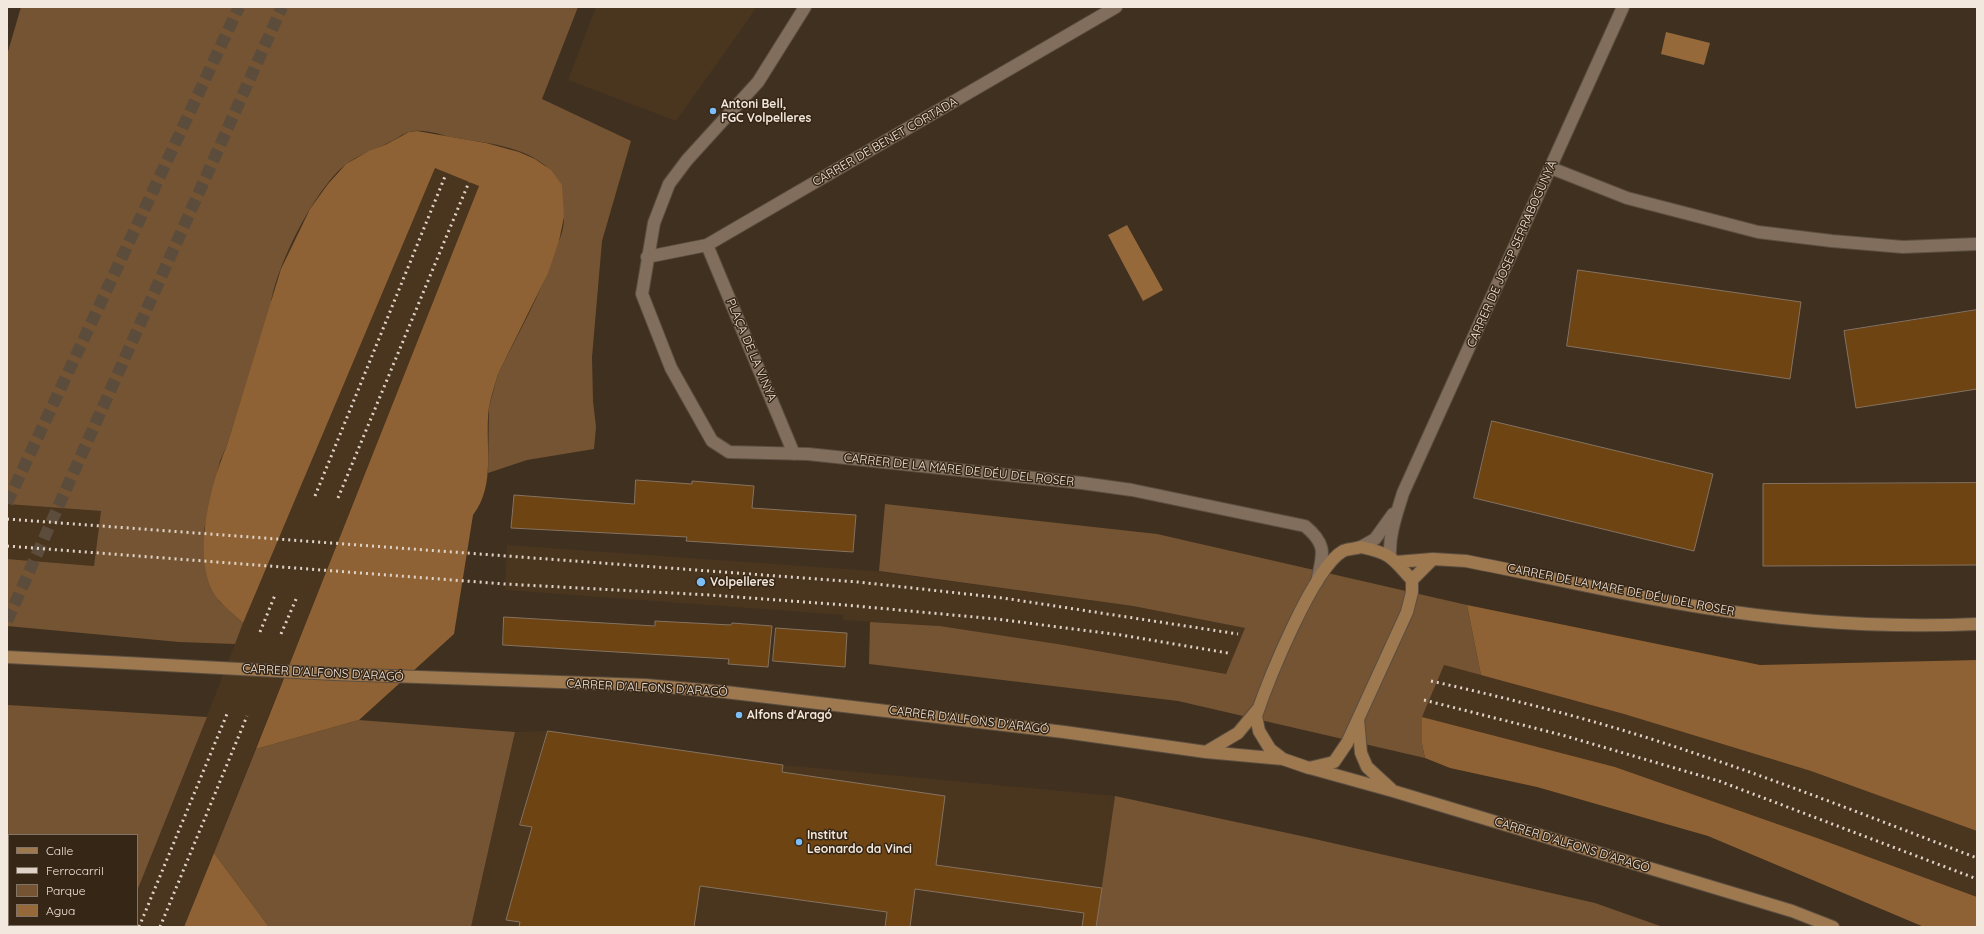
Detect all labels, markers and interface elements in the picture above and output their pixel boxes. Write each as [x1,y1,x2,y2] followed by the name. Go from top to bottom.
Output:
[810,95,960,189] street label: CARRER DE BENET CORTADA
[721,97,811,125] place label: Antoni Bell, FGC Volpelleres
[708,106,718,116] marker: Antoni Bell, FGC Volpelleres
[1464,158,1560,350] street label: CARRER DE JOSEP SERRABOGUNYÀ
[723,297,779,403] street label: PLAÇA DE LA VINYA
[843,451,1075,489] street label: CARRER DE LA MARE DE DÉU DEL ROSER
[1506,561,1736,619] street label: CARRER DE LA MARE DE DÉU DEL ROSER
[710,575,774,589] place label: Volpelleres
[695,576,707,588] marker: Volpelleres
[242,662,404,684] street label: CARRER D'ALFONS D'ARAGÓ
[566,677,728,699] street label: CARRER D'ALFONS D'ARAGÓ
[888,703,1050,737] street label: CARRER D'ALFONS D'ARAGÓ
[747,708,832,722] place label: Alfons d'Aragó
[734,710,744,720] marker: Alfons d'Aragó
[1493,815,1651,875] street label: CARRER D'ALFONS D'ARAGÓ
[807,828,912,856] place label: Institut Leonardo da Vinci
[8,834,138,926] legend
[794,837,804,847] marker: Institut Leonardo da Vinci
[46,843,73,858] text: Calle
[46,863,104,878] text: Ferrocarril
[46,883,86,898] text: Parque
[46,903,75,918] text: Agua

